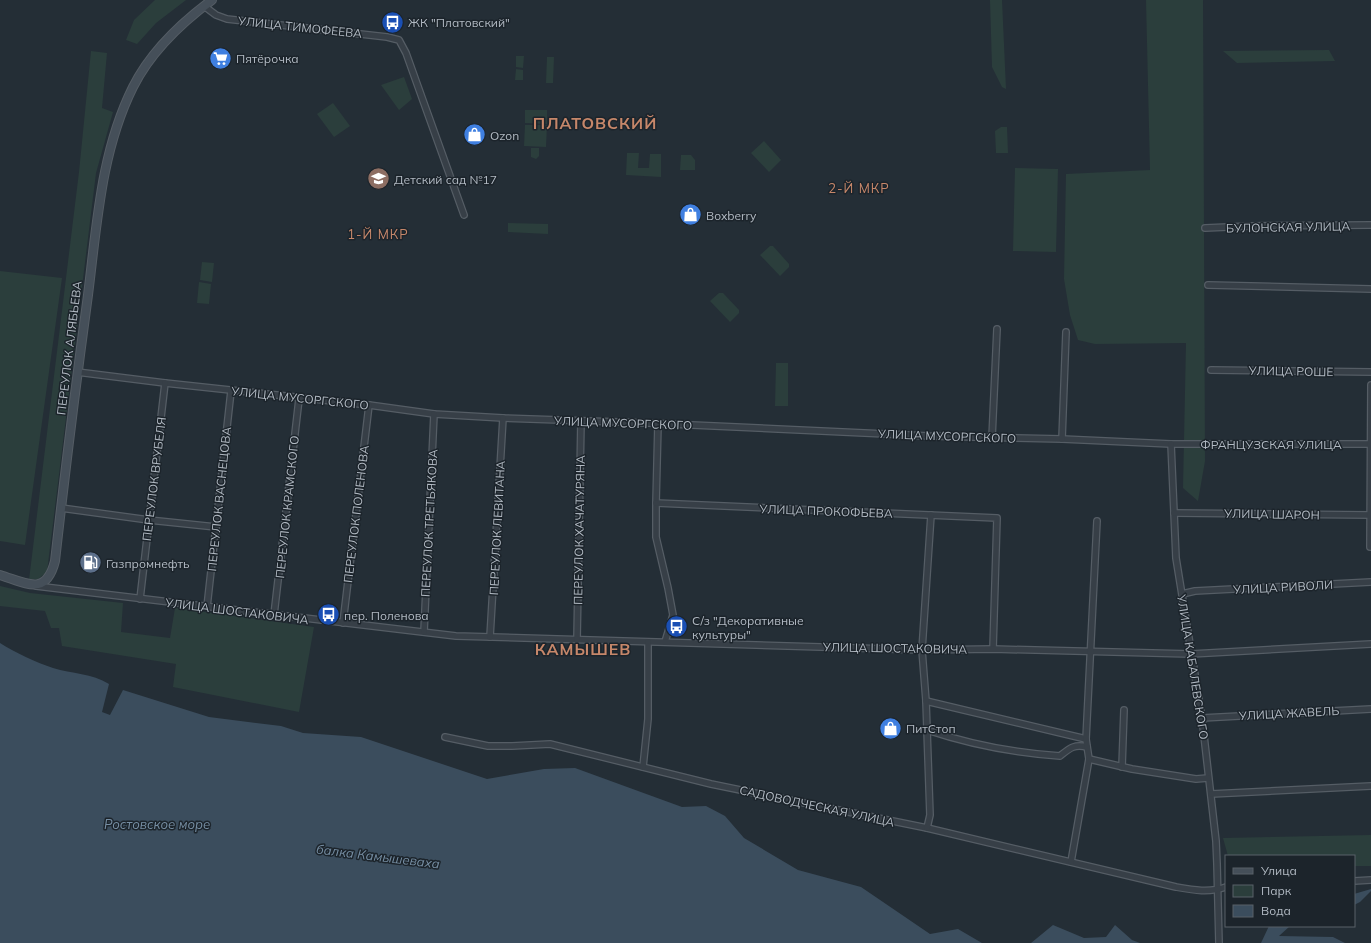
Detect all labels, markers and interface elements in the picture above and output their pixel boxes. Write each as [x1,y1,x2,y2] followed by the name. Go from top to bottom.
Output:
[379,9,405,35] bus stop icon: ЖК "Платовский"
[236,13,363,41] street label: УЛИЦА ТИМОФЕЕВА
[408,15,510,30] place label: ЖК "Платовский"
[207,45,233,71] supermarket icon: Пятёрочка
[236,51,299,66] place label: Пятёрочка
[533,113,657,133] district label: ПЛАТОВСКИЙ
[461,122,487,148] shop icon: Ozon
[490,128,519,143] place label: Ozon
[365,166,391,192] school or university icon: Детский сад №17
[394,172,497,187] place label: Детский сад №17
[828,180,890,196] district label: 2-Й МКР
[677,202,703,228] shop icon: Boxberry
[706,208,757,223] place label: Boxberry
[1226,218,1350,236] street label: БУЛОНСКАЯ УЛИЦА
[347,226,409,242] district label: 1-Й МКР
[53,280,85,416] street label: ПЕРЕУЛОК АЛЯБЬЕВА
[1248,363,1333,379] street label: УЛИЦА РОШЕ
[229,383,370,413] street label: УЛИЦА МУСОРГСКОГО
[553,413,692,433] street label: УЛИЦА МУСОРГСКОГО
[139,416,169,542] street label: ПЕРЕУЛОК ВРУБЕЛЯ
[204,426,234,572] street label: ПЕРЕУЛОК ВАСНЕЦОВА
[877,426,1016,446] street label: УЛИЦА МУСОРГСКОГО
[272,435,302,579] street label: ПЕРЕУЛОК КРАМСКОГО
[1200,437,1342,452] street label: ФРАНЦУЗСКАЯ УЛИЦА
[340,444,372,584] street label: ПЕРЕУЛОК ПОЛЕНОВА
[418,449,440,597] street label: ПЕРЕУЛОК ТРЕТЬЯКОВА
[570,455,588,605] street label: ПЕРЕУЛОК ХАЧАТУРЯНА
[486,460,508,596] street label: ПЕРЕУЛОК ЛЕВИТАНА
[758,501,893,521] street label: УЛИЦА ПРОКОФЬЕВА
[1223,506,1320,522] street label: УЛИЦА ШАРОН
[77,550,103,576] fuel station icon: Газпромнефть
[106,556,190,571] place label: Газпромнефть
[1232,577,1333,597] street label: УЛИЦА РИВОЛИ
[1174,592,1212,741] street label: УЛИЦА КАБАЛЕВСКОГО
[163,595,310,627] street label: УЛИЦА ШОСТАКОВИЧА
[315,602,341,628] bus stop icon: пер. Поленова
[344,608,429,623] place label: пер. Поленова
[692,613,804,642] place label: С/з "Декоративные культуры"
[663,614,689,640] bus stop icon: С/з "Декоративные культуры"
[535,639,631,659] district label: КАМЫШЕВ
[822,639,968,657] street label: УЛИЦА ШОСТАКОВИЧА
[1237,703,1340,723] street label: УЛИЦА ЖАВЕЛЬ
[877,715,903,741] shop icon: ПитСтоп
[906,721,956,736] place label: ПитСтоп
[738,782,896,830] street label: САДОВОДЧЕСКАЯ УЛИЦА
[104,816,210,832] water label: Ростовское море
[315,840,441,872] water label: балка Камышеваха
[1225,855,1355,927] legend
[1260,863,1297,878] text: Улица
[1261,883,1292,898] text: Парк
[1261,903,1291,918] text: Вода

